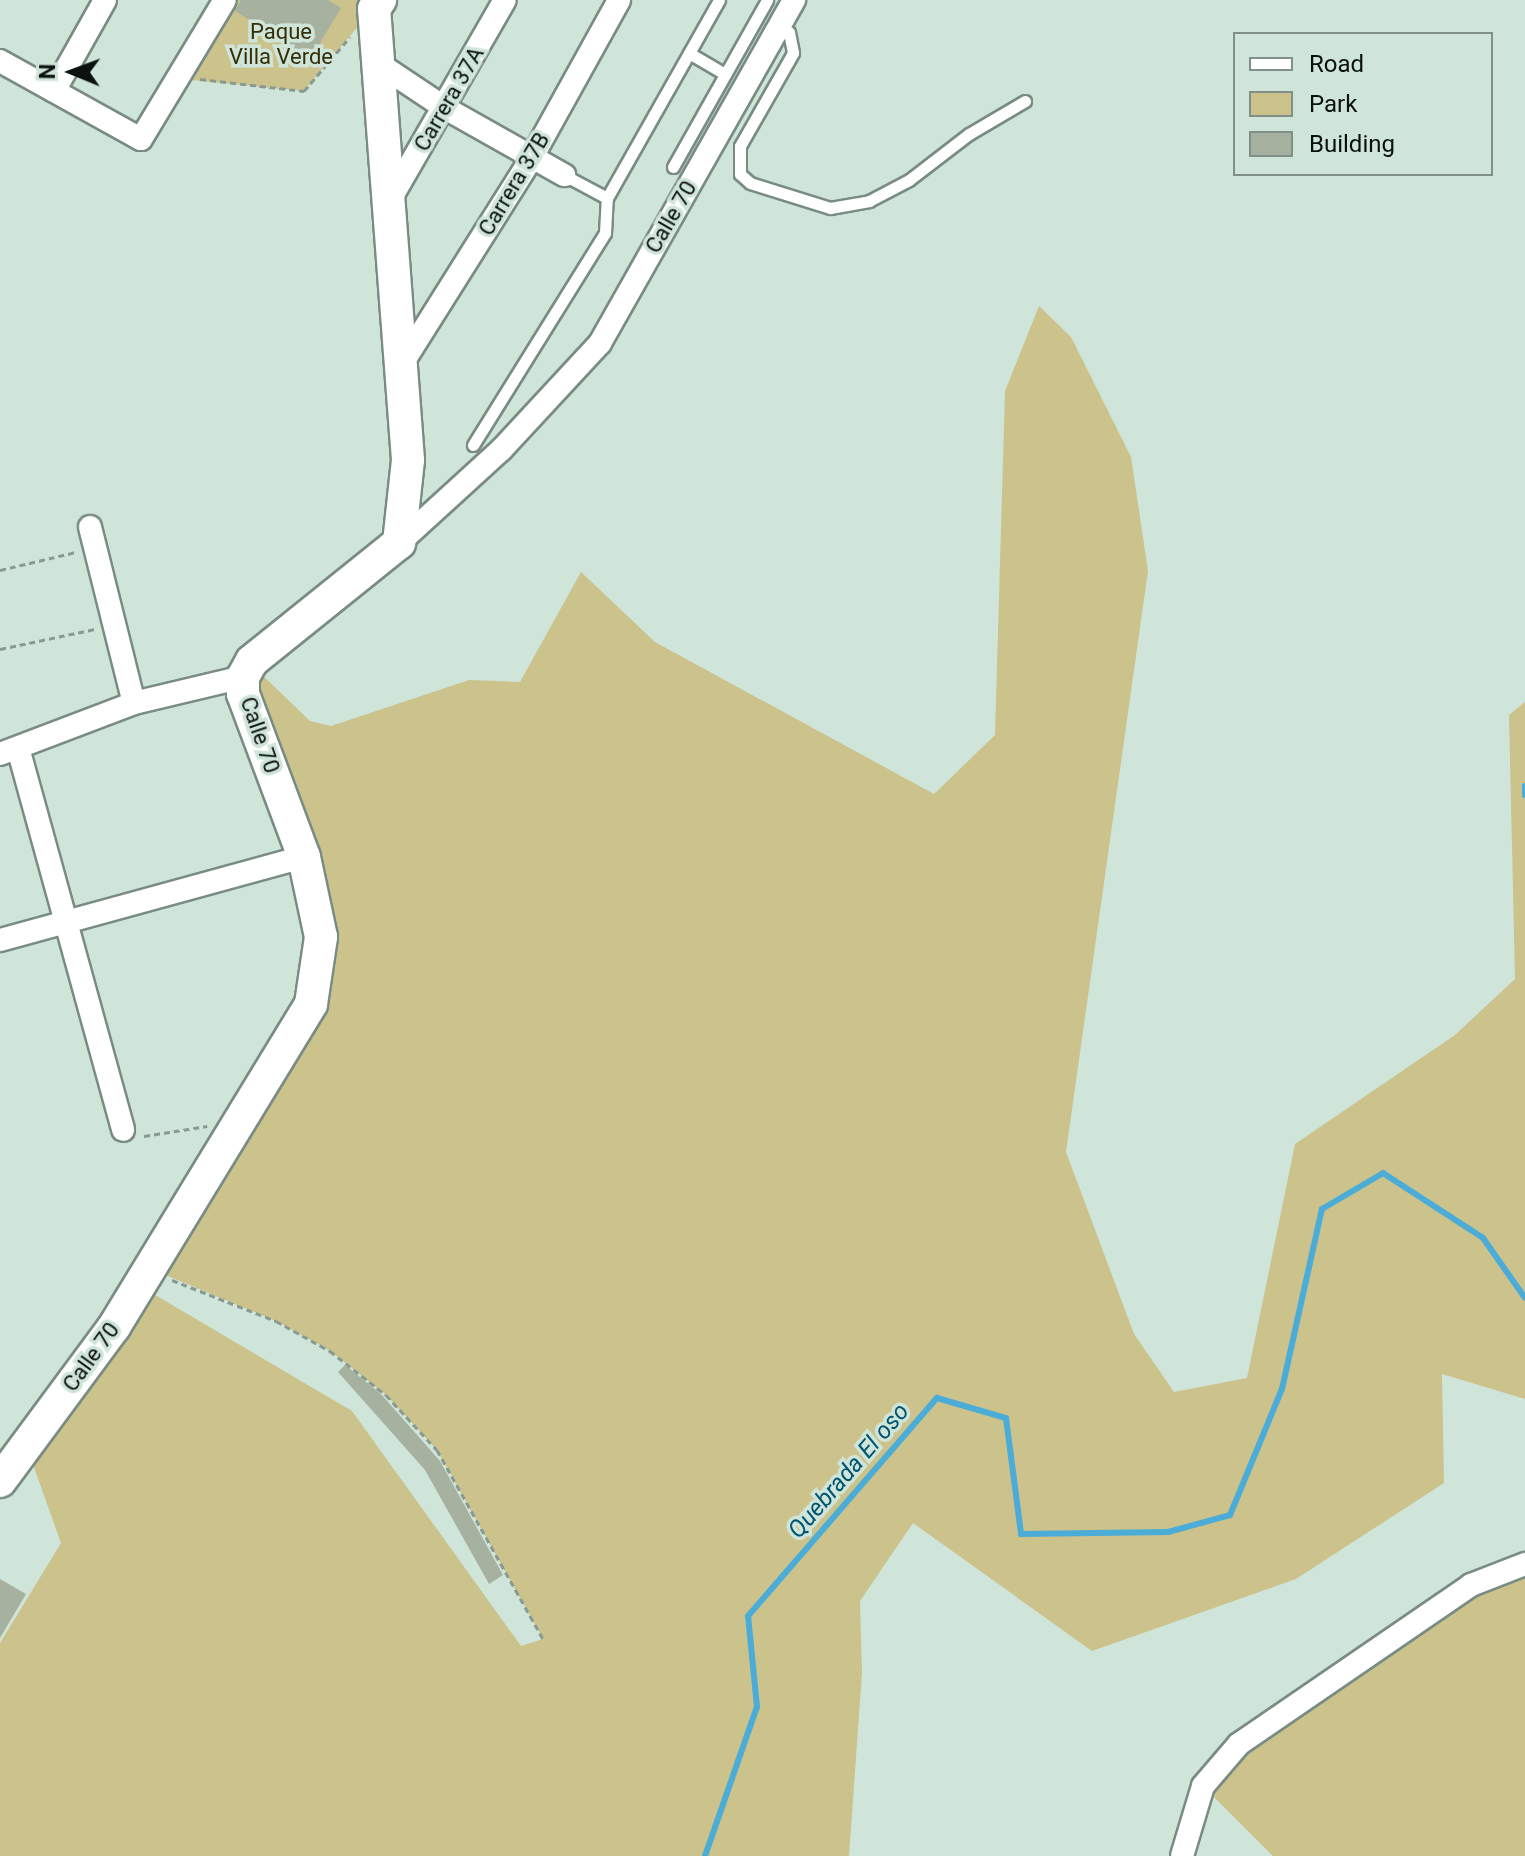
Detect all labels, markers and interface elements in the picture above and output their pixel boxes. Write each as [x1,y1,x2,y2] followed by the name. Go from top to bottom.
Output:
[229,18,333,70] park label: Paque Villa Verde
[32,32,112,112] north arrow
[1233,32,1493,176] legend
[409,42,489,156] street label: Carrera 37A
[1309,50,1364,78] text: Road
[35,64,60,80] text: N
[1309,90,1357,118] text: Park
[473,128,555,240] street label: Carrera 37B
[1309,130,1395,158] text: Building
[640,176,702,258] street label: Calle 70
[235,693,285,777] street label: Calle 70
[57,1317,125,1397] street label: Calle 70
[783,1398,915,1544] water label: Quebrada El oso

